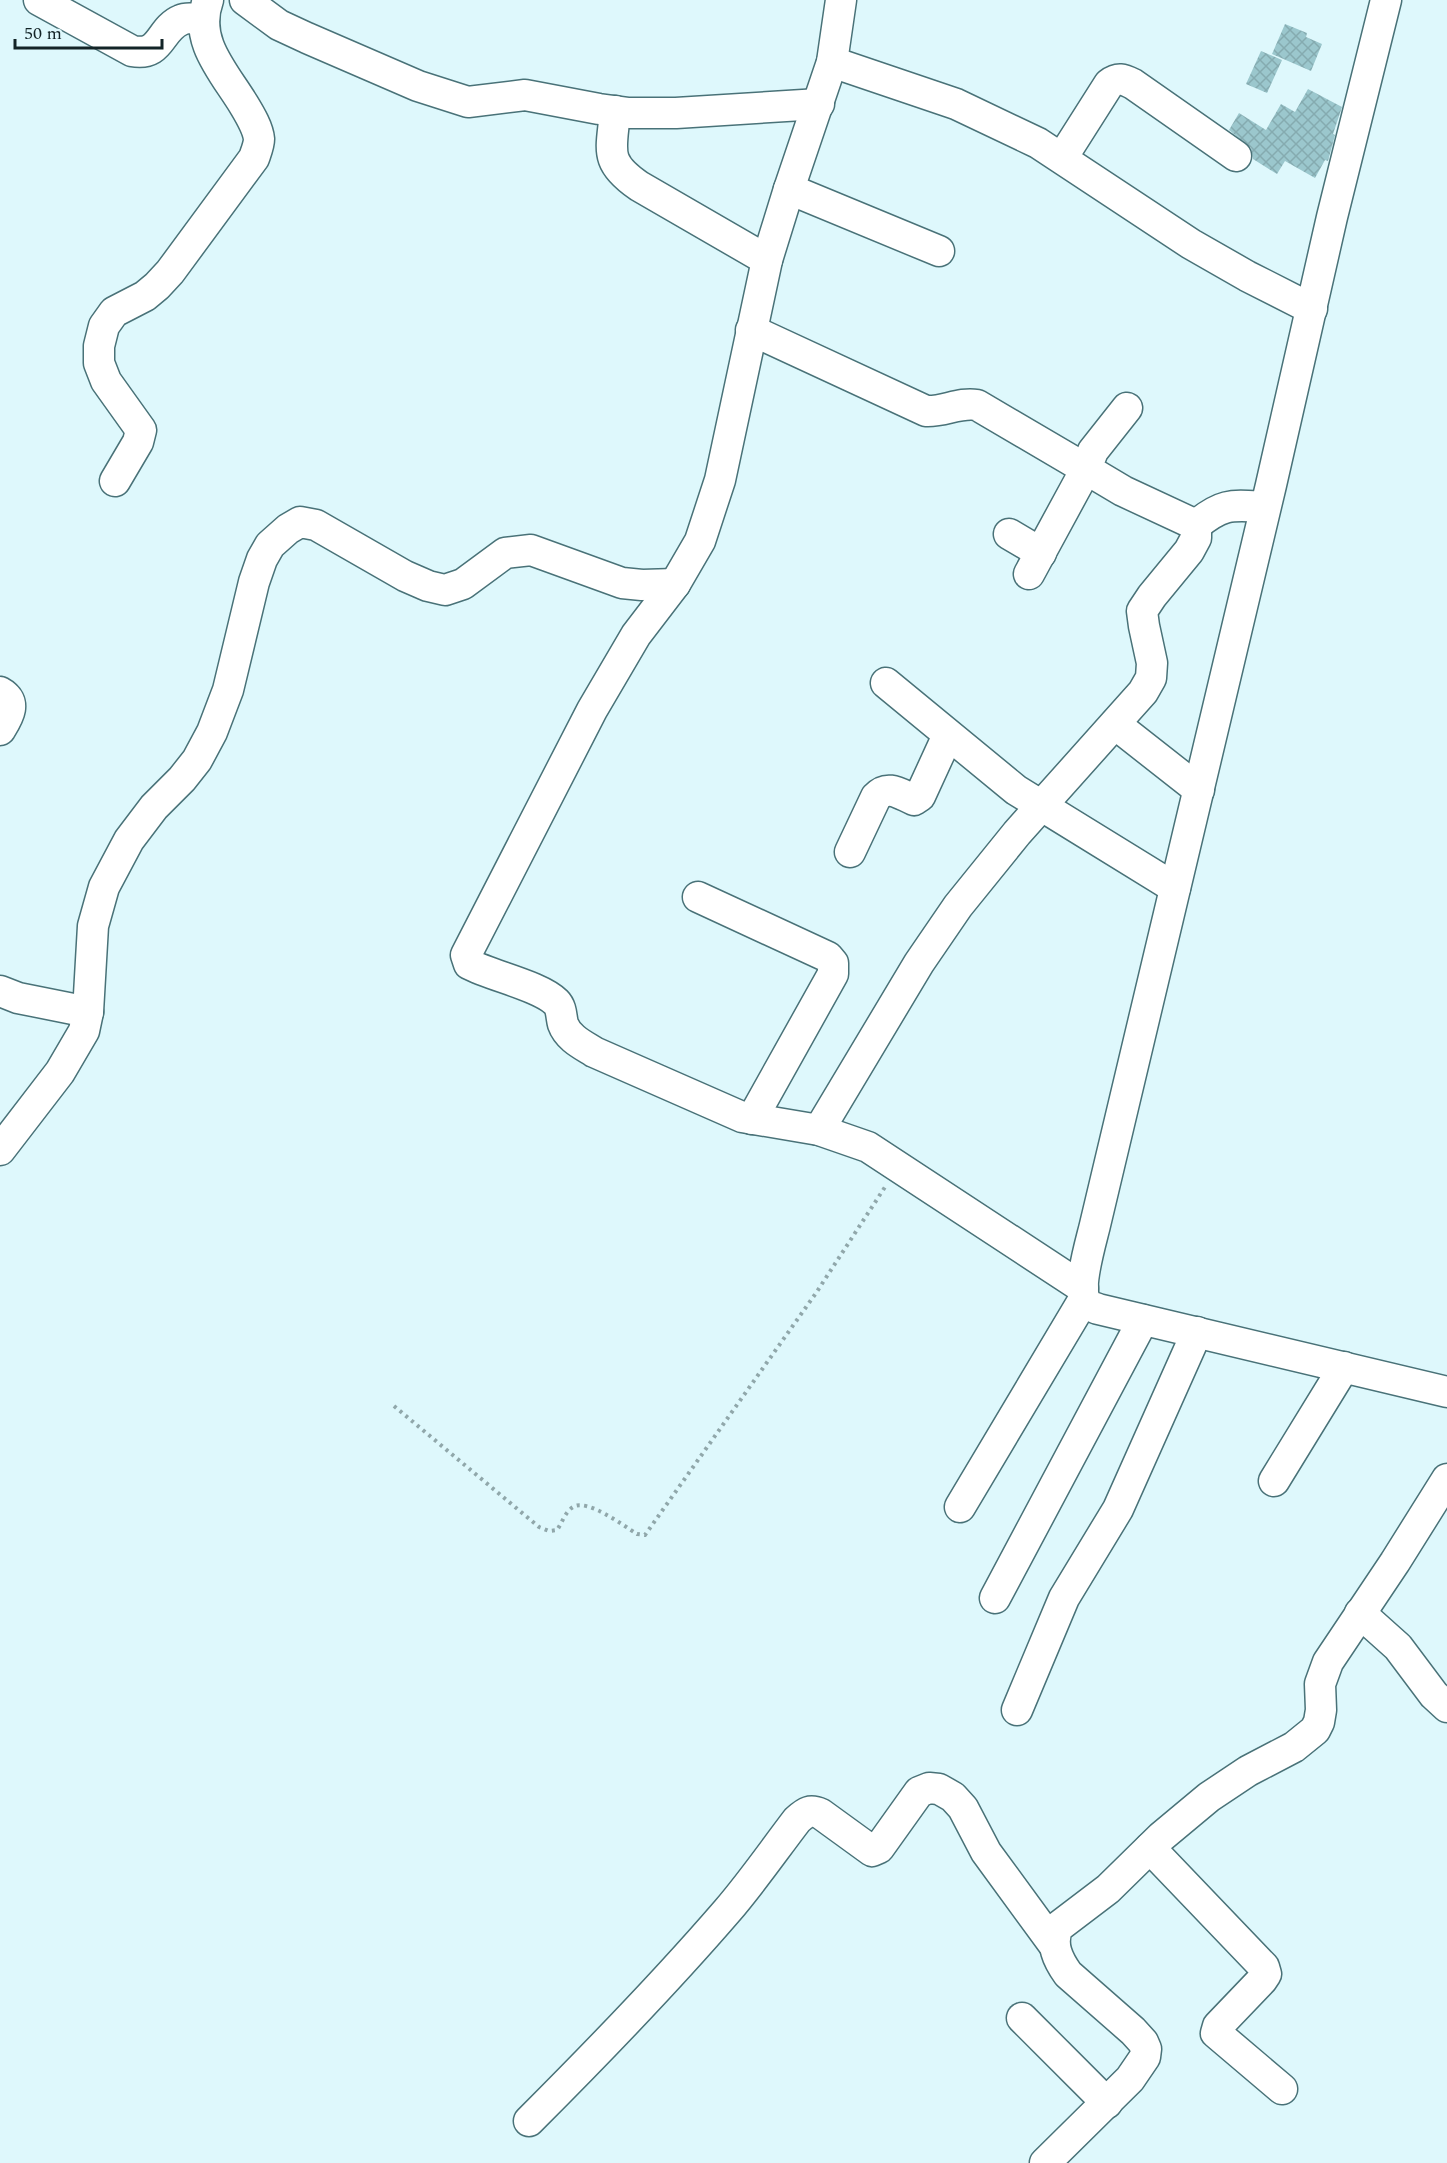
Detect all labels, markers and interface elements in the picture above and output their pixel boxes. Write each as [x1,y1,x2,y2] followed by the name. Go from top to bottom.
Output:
[15,12,162,50] scale bar
[24,20,62,47] text: 50 m

